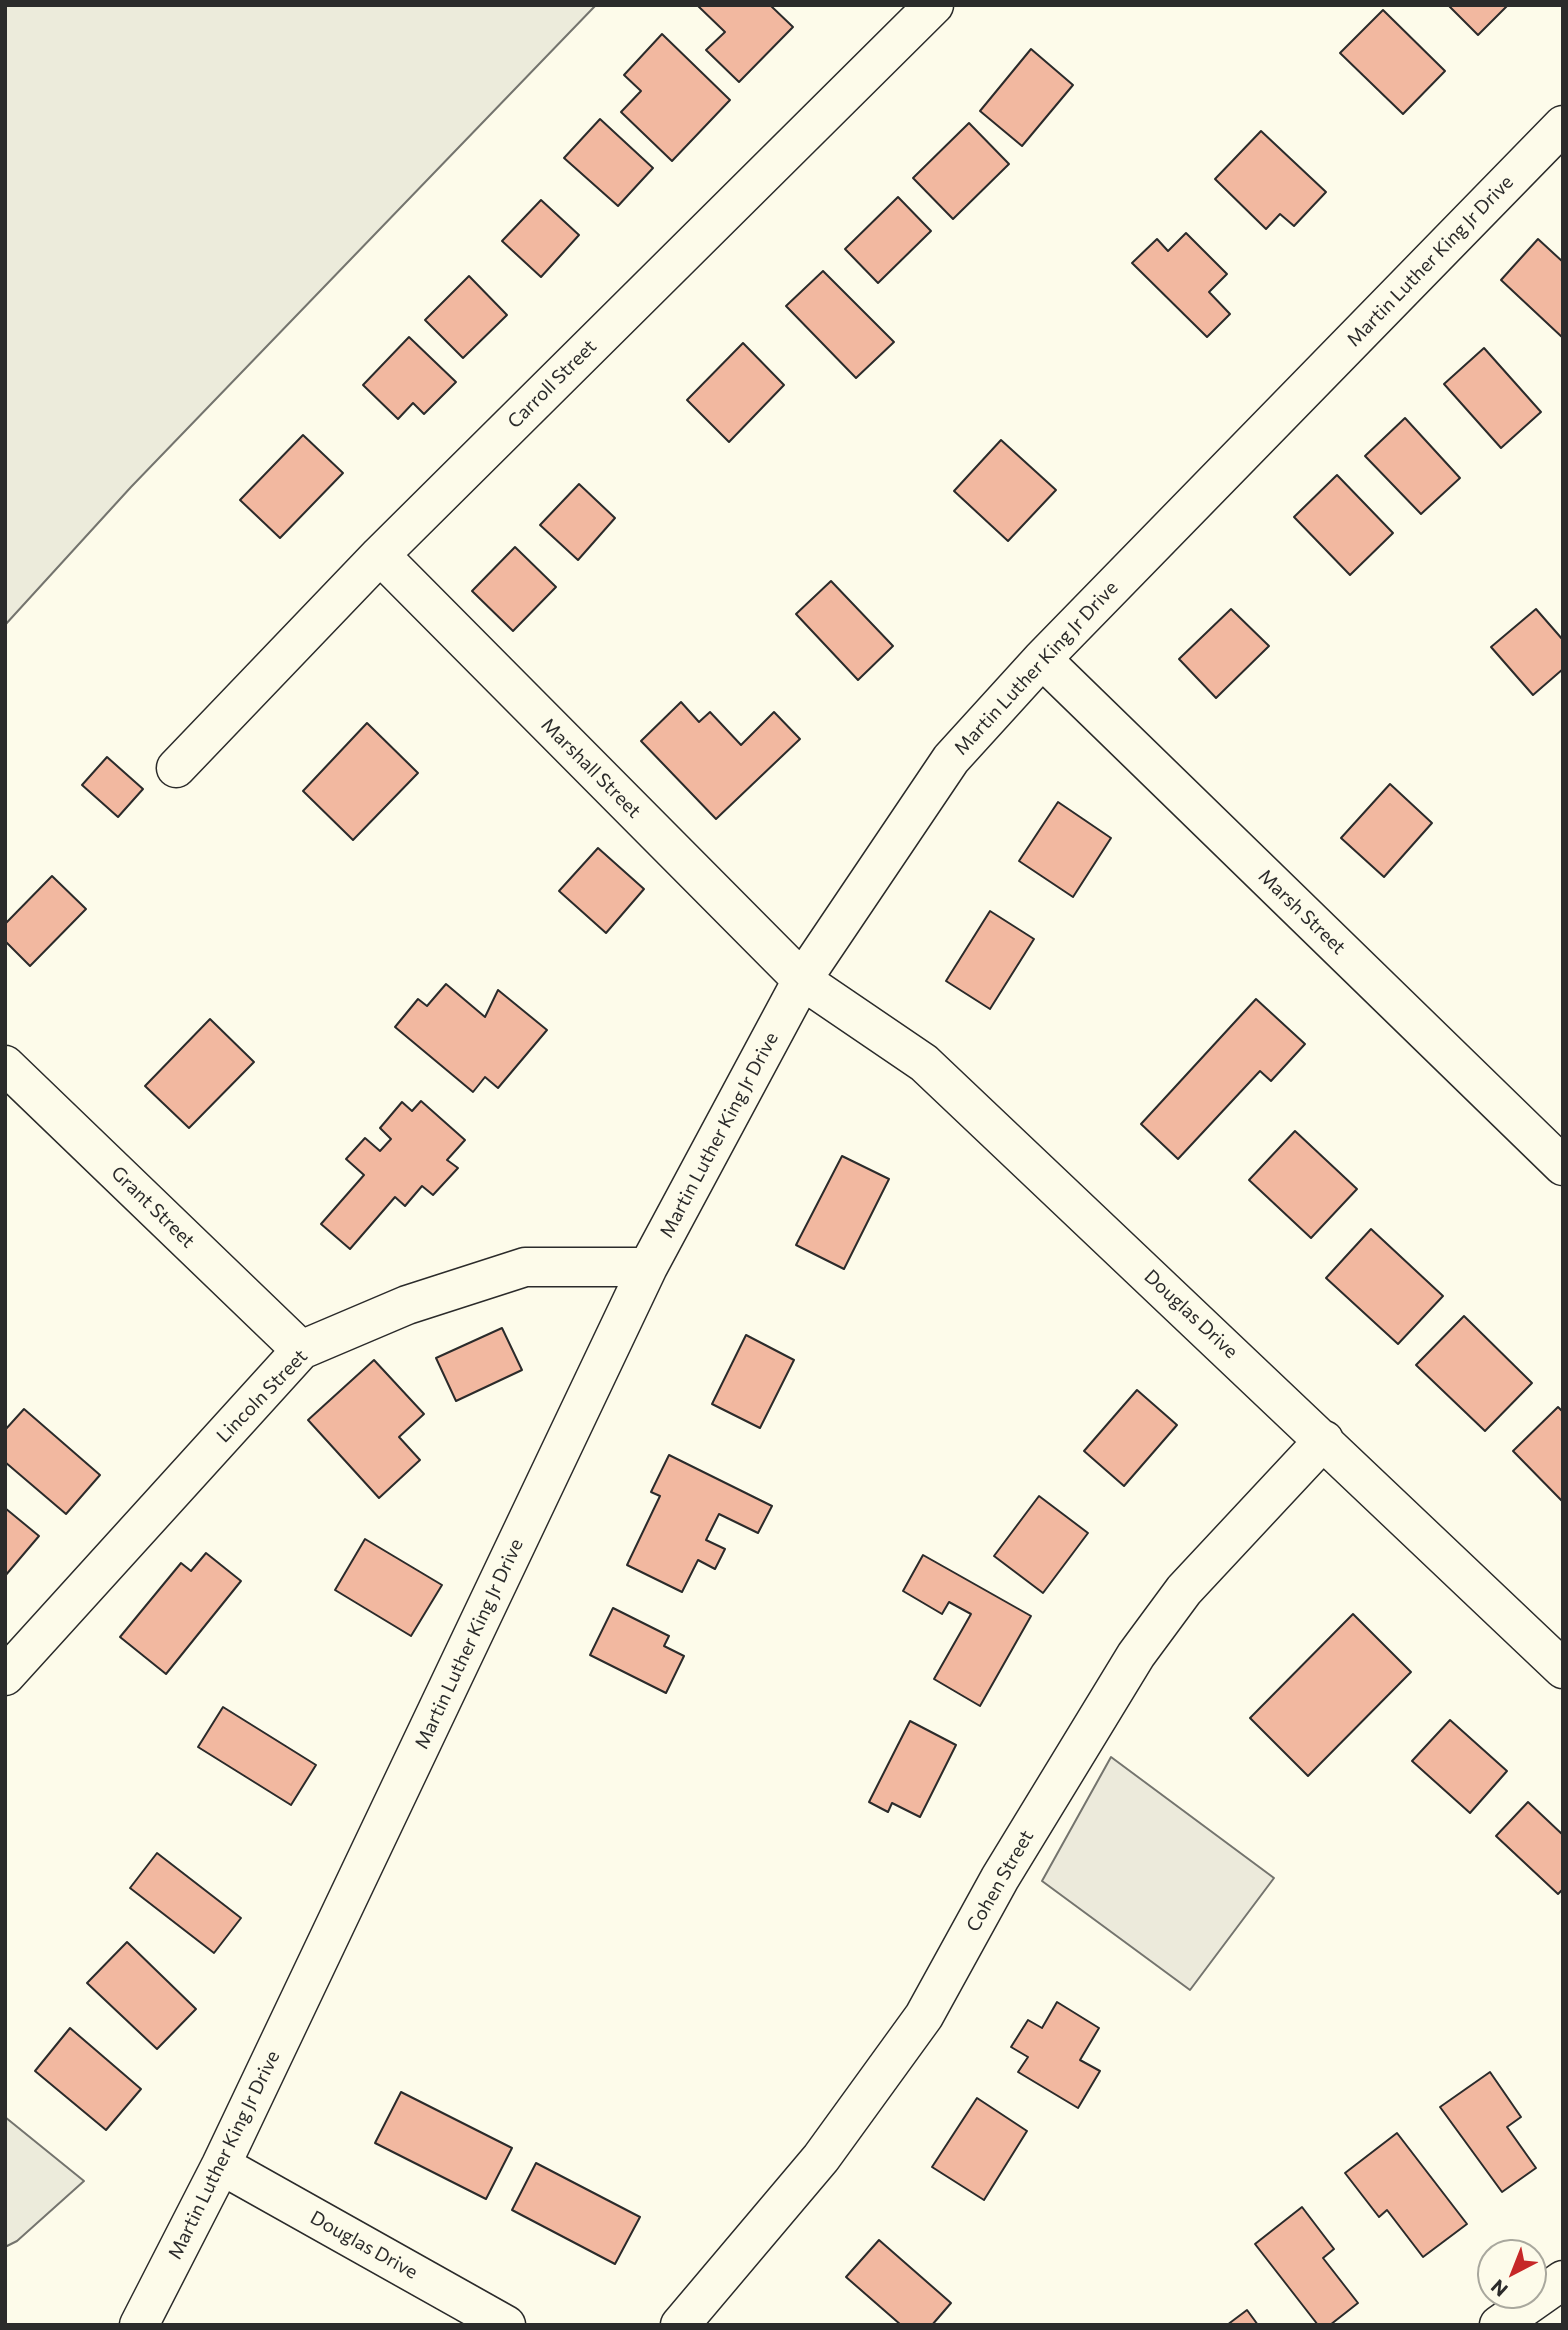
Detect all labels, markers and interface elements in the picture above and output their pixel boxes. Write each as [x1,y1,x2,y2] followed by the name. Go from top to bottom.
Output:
[1342,171,1518,351] street label: Martin Luther King Jr Drive
[503,335,601,433] street label: Carroll Street
[949,576,1123,760] street label: Martin Luther King Jr Drive
[536,713,646,823] street label: Marshall Street
[1254,865,1350,959] street label: Marsh Street
[655,1028,783,1242] street label: Martin Luther King Jr Drive
[106,1162,200,1252] street label: Grant Street
[1140,1265,1242,1363] street label: Douglas Drive
[212,1345,312,1447] street label: Lincoln Street
[410,1535,528,1753] street label: Martin Luther King Jr Drive
[962,1826,1038,1936] street label: Cohen Street
[164,2047,284,2263] street label: Martin Luther King Jr Drive
[306,2206,422,2284] street label: Douglas Drive
[1477,2239,1547,2309] north arrow
[1486,2275,1512,2302] text: N

